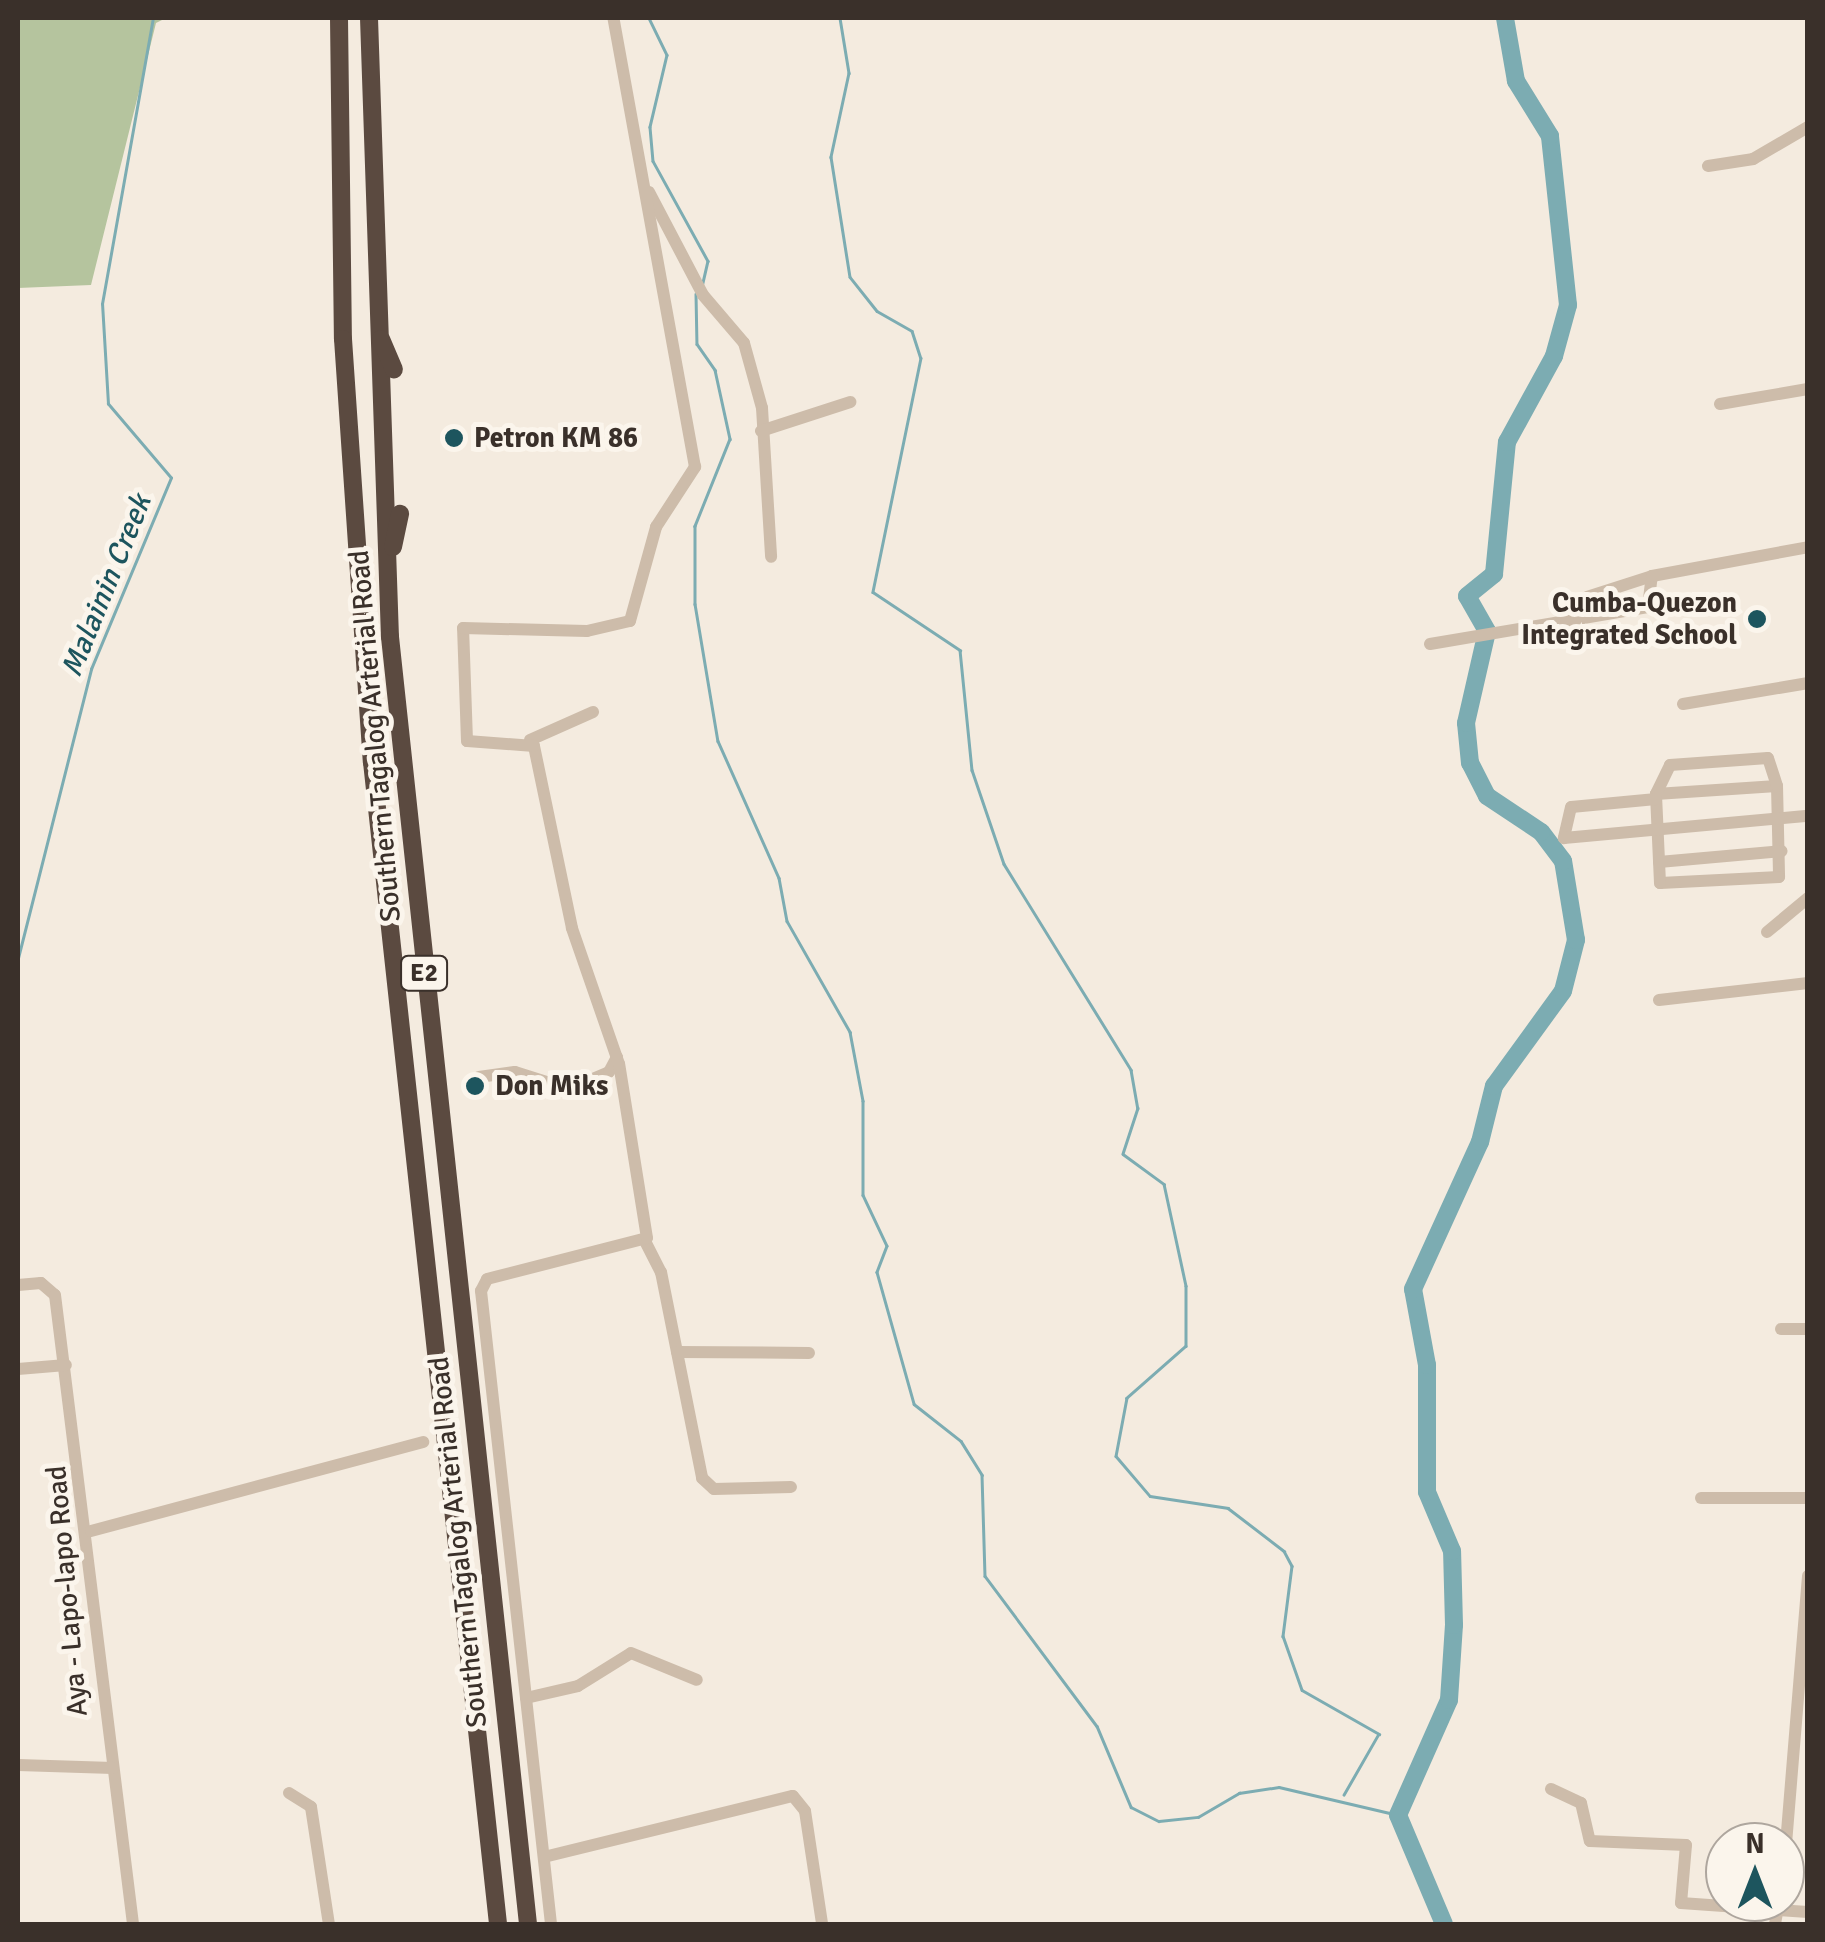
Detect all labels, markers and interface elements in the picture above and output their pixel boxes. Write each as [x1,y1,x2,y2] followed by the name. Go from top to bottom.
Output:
[474,421,638,455] place label: Petron KM 86
[443,427,465,449] marker: Petron KM 86
[54,490,160,682] water label: Malainin Creek
[342,549,408,923] street label: Southern Tagalog Arterial Road
[1521,586,1737,652] place label: Cumba-Quezon Integrated School
[1746,608,1768,630] marker: Cumba-Quezon Integrated School
[399,953,449,993] road number: E2
[495,1069,609,1103] place label: Don Miks
[464,1075,486,1097] marker: Don Miks
[422,1355,494,1729] street label: Southern Tagalog Arterial Road
[39,1464,95,1718] street label: Aya - Lapo-lapo Road
[1705,1822,1805,1922] north arrow
[1745,1827,1765,1861] text: N

